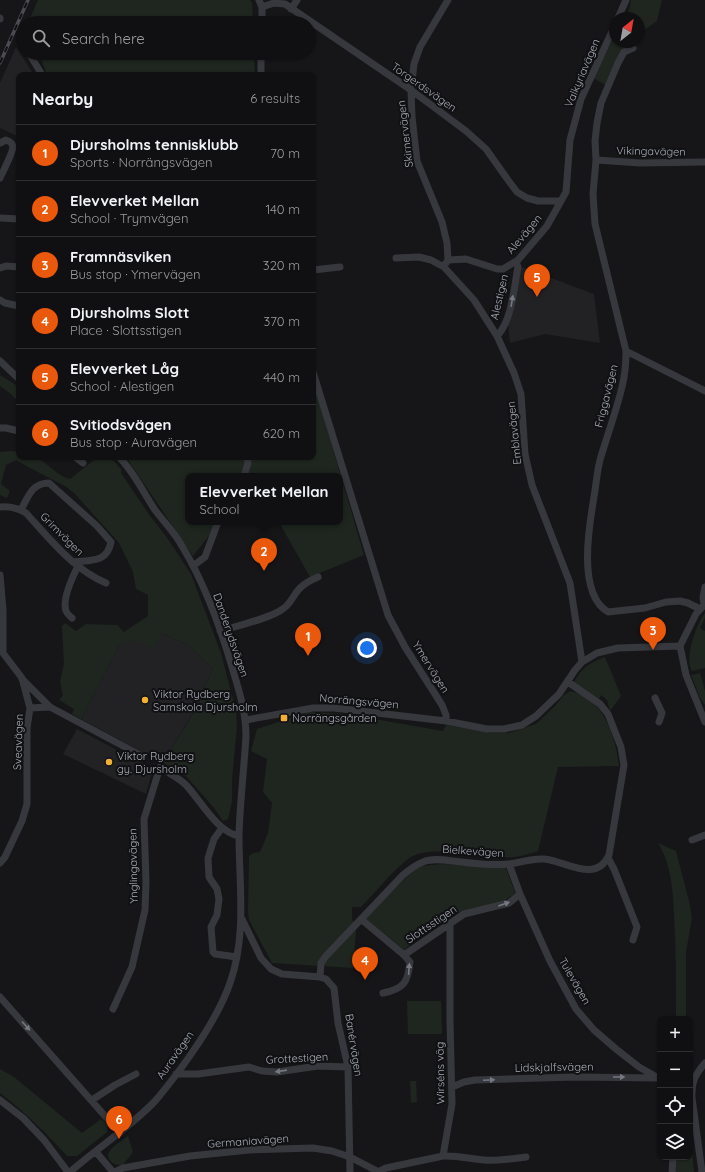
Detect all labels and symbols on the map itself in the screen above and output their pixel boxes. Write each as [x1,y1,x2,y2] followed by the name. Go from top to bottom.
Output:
[609,12,645,48] north arrow
[561,37,603,109] street label: Valkyriavägen
[389,59,459,115] street label: Torgerdsvägen
[394,100,416,168] street label: Skirnervägen
[616,143,686,159] street label: Vikingavägen
[503,211,545,257] street label: Alevägen
[524,264,550,297] pin: 5
[487,273,511,321] street label: Alestigen
[509,295,515,307] one-way arrow
[591,363,621,429] street label: Friggavägen
[504,401,524,465] street label: Emblavägen
[37,509,87,559] street label: Grimvägen
[251,538,277,571] pin: 2
[210,591,252,679] street label: Danderydsvägen
[640,617,666,650] pin: 3
[295,623,321,656] pin: 1
[357,638,377,658] your location
[410,638,452,696] street label: Ymervägen
[153,687,258,714] place label: Viktor Rydberg Samskola Djursholm
[319,691,399,711] street label: Norrängsvägen
[140,695,150,705] marker: Viktor Rydberg Samskola Djursholm
[292,711,377,725] place label: Norrängsgården
[279,713,289,723] marker: Norrängsgården
[10,714,26,770] street label: Sveavägen
[117,749,194,776] place label: Viktor Rydberg gy. Djursholm
[104,757,114,767] marker: Viktor Rydberg gy. Djursholm
[125,828,141,904] street label: Ynglingavägen
[442,842,504,860] street label: Bielkevägen
[499,901,511,907] one-way arrow
[403,902,459,946] street label: Slottsstigen
[352,947,378,980] pin: 4
[556,955,594,1007] street label: Tulevägen
[406,963,413,975] one-way arrow
[342,1013,366,1077] street label: Banérvägen
[21,1022,30,1031] one-way arrow
[153,1028,197,1082] street label: Auravägen
[432,1042,448,1104] street label: Wirséns väg
[265,1049,329,1067] street label: Grottestigen
[514,1059,594,1075] street label: Lidskjalfsvägen
[275,1068,288,1074] one-way arrow
[613,1074,626,1080] one-way arrow
[483,1076,495,1083] one-way arrow
[106,1106,132,1139] pin: 6
[207,1131,289,1151] street label: Germaniavägen

